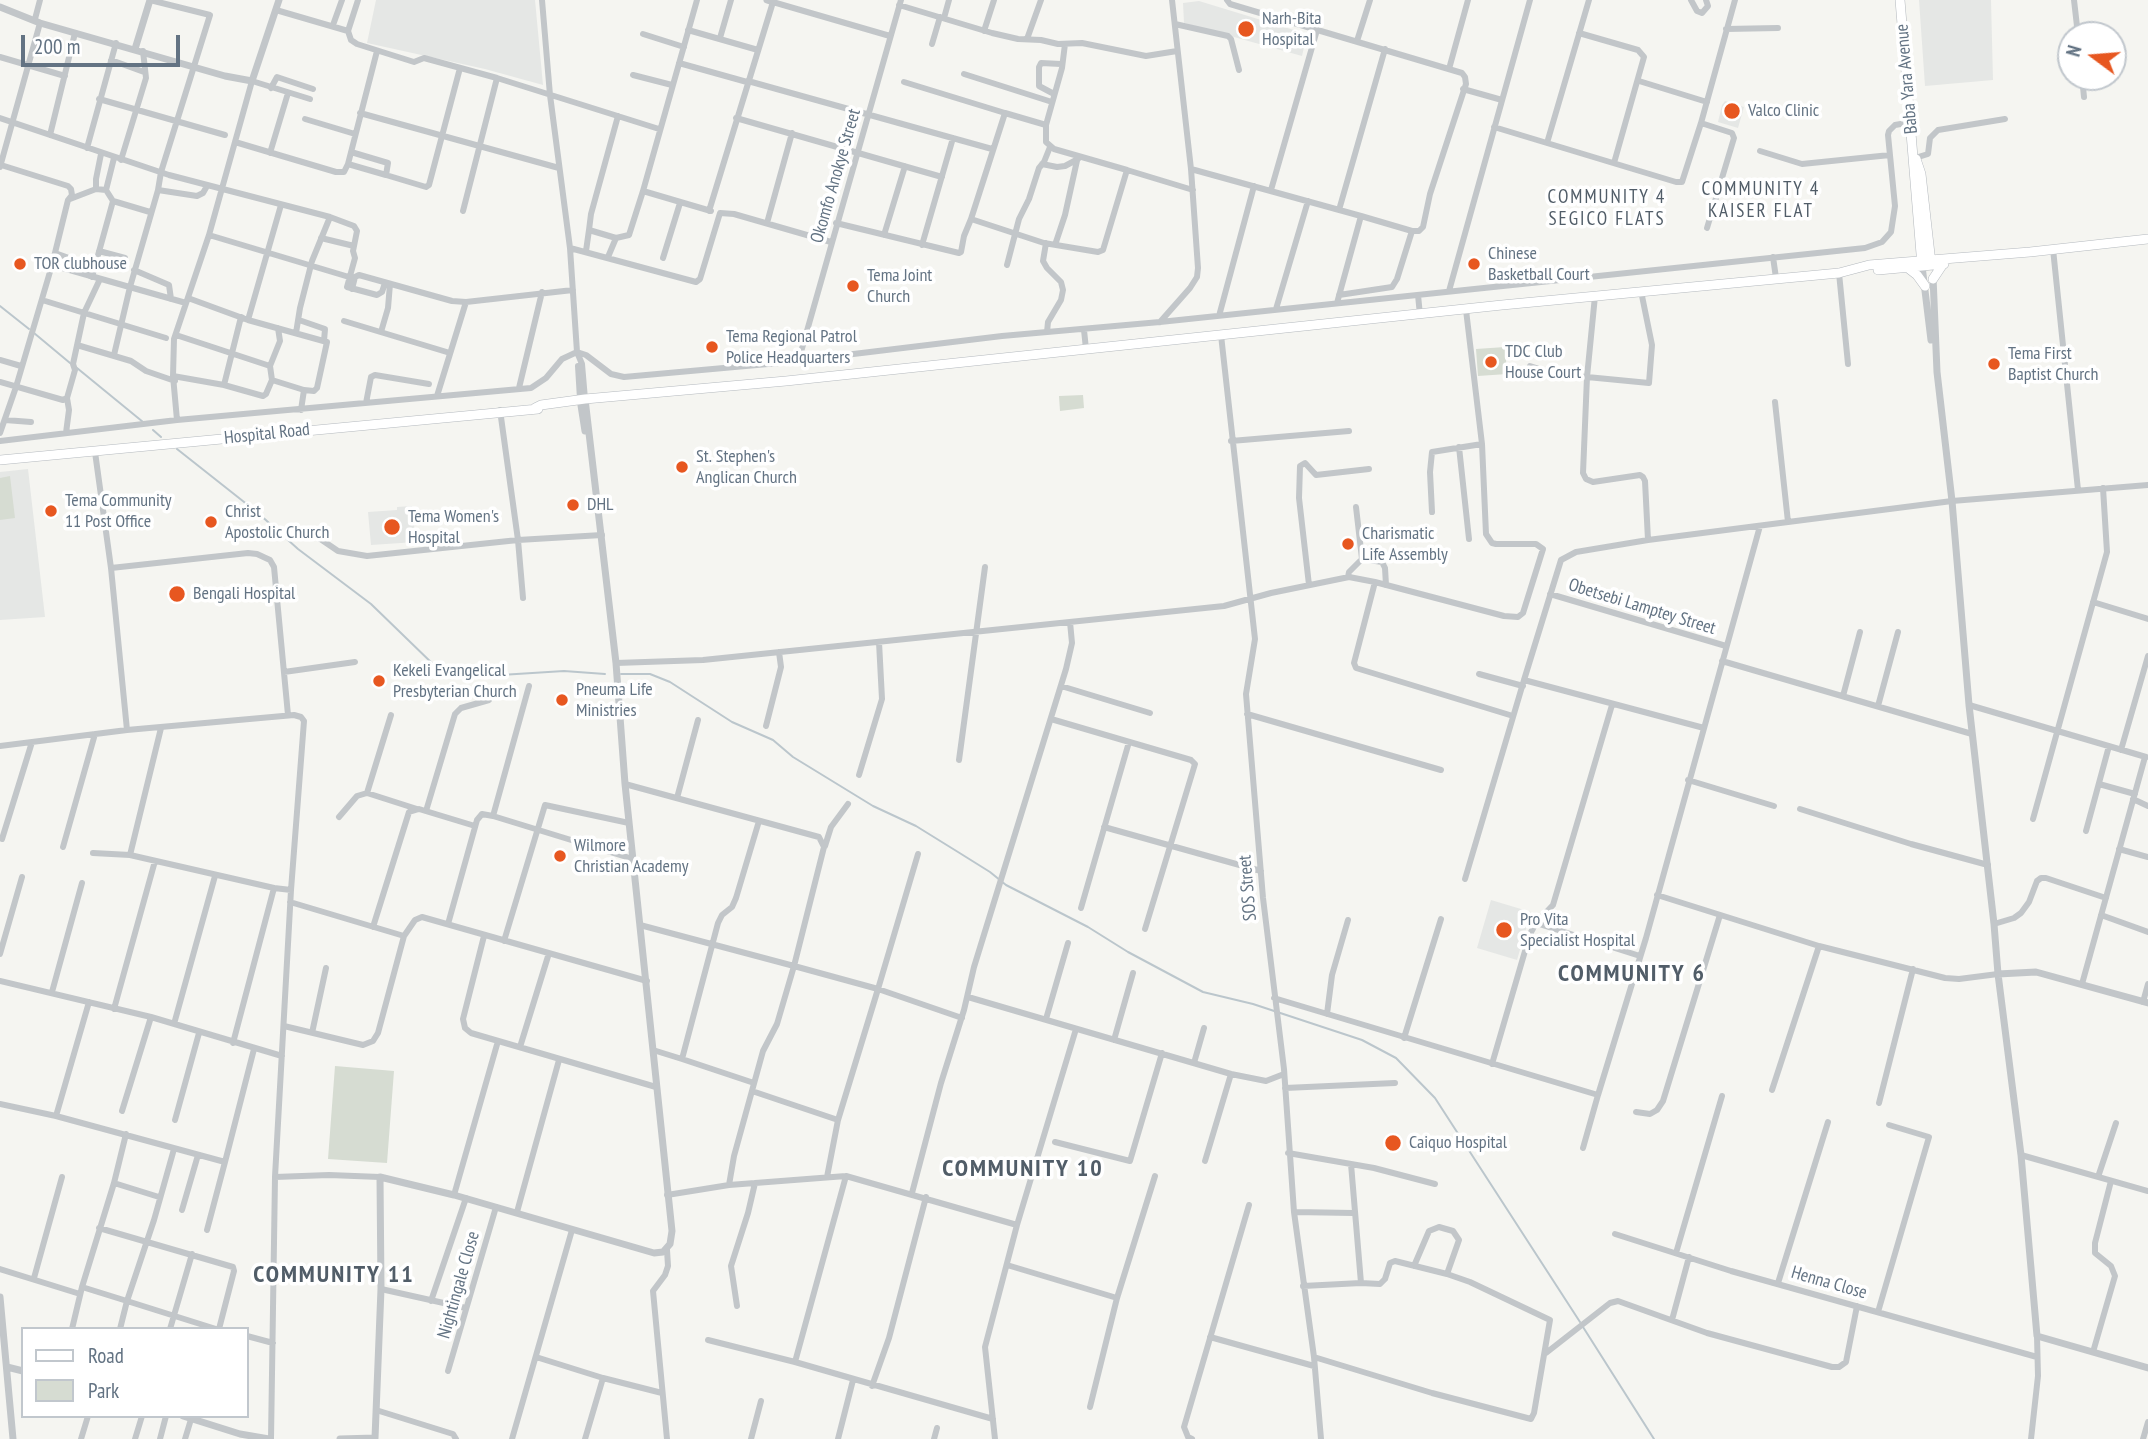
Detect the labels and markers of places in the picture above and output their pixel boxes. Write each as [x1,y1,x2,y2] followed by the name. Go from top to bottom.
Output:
[1262,8,1322,50] place label: Narh-Bita Hospital
[1236,19,1256,39] marker: Narh-Bita Hospital
[1748,100,1819,122] place label: Valco Clinic
[1722,101,1742,121] marker: Valco Clinic
[1488,243,1590,286] place label: Chinese Basketball Court
[34,253,127,275] place label: TOR clubhouse
[12,256,28,272] marker: TOR clubhouse
[1466,256,1482,272] marker: Chinese Basketball Court
[867,265,932,308] place label: Tema Joint Church
[845,278,861,294] marker: Tema Joint Church
[726,326,857,368] place label: Tema Regional Patrol Police Headquarters
[704,339,720,355] marker: Tema Regional Patrol Police Headquarters
[1505,341,1581,384] place label: TDC Club House Court
[2008,343,2098,386] place label: Tema First Baptist Church
[1483,354,1499,370] marker: TDC Club House Court
[1986,356,2002,372] marker: Tema First Baptist Church
[696,446,797,489] place label: St. Stephen's Anglican Church
[674,459,690,475] marker: St. Stephen's Anglican Church
[65,490,172,532] place label: Tema Community 11 Post Office
[587,494,614,516] place label: DHL
[565,497,581,513] marker: DHL
[225,501,329,544] place label: Christ Apostolic Church
[43,503,59,519] marker: Tema Community 11 Post Office
[408,506,499,548] place label: Tema Women's Hospital
[203,514,219,530] marker: Christ Apostolic Church
[382,517,402,537] marker: Tema Women's Hospital
[1362,523,1448,566] place label: Charismatic Life Assembly
[1340,536,1356,552] marker: Charismatic Life Assembly
[193,583,295,605] place label: Bengali Hospital
[167,584,187,604] marker: Bengali Hospital
[393,660,517,702] place label: Kekeli Evangelical Presbyterian Church
[371,673,387,689] marker: Kekeli Evangelical Presbyterian Church
[576,679,653,722] place label: Pneuma Life Ministries
[554,692,570,708] marker: Pneuma Life Ministries
[574,835,688,878] place label: Wilmore Christian Academy
[552,848,568,864] marker: Wilmore Christian Academy
[1520,909,1635,951] place label: Pro Vita Specialist Hospital
[1494,920,1514,940] marker: Pro Vita Specialist Hospital
[1409,1132,1507,1154] place label: Caiquo Hospital
[1383,1133,1403,1153] marker: Caiquo Hospital

